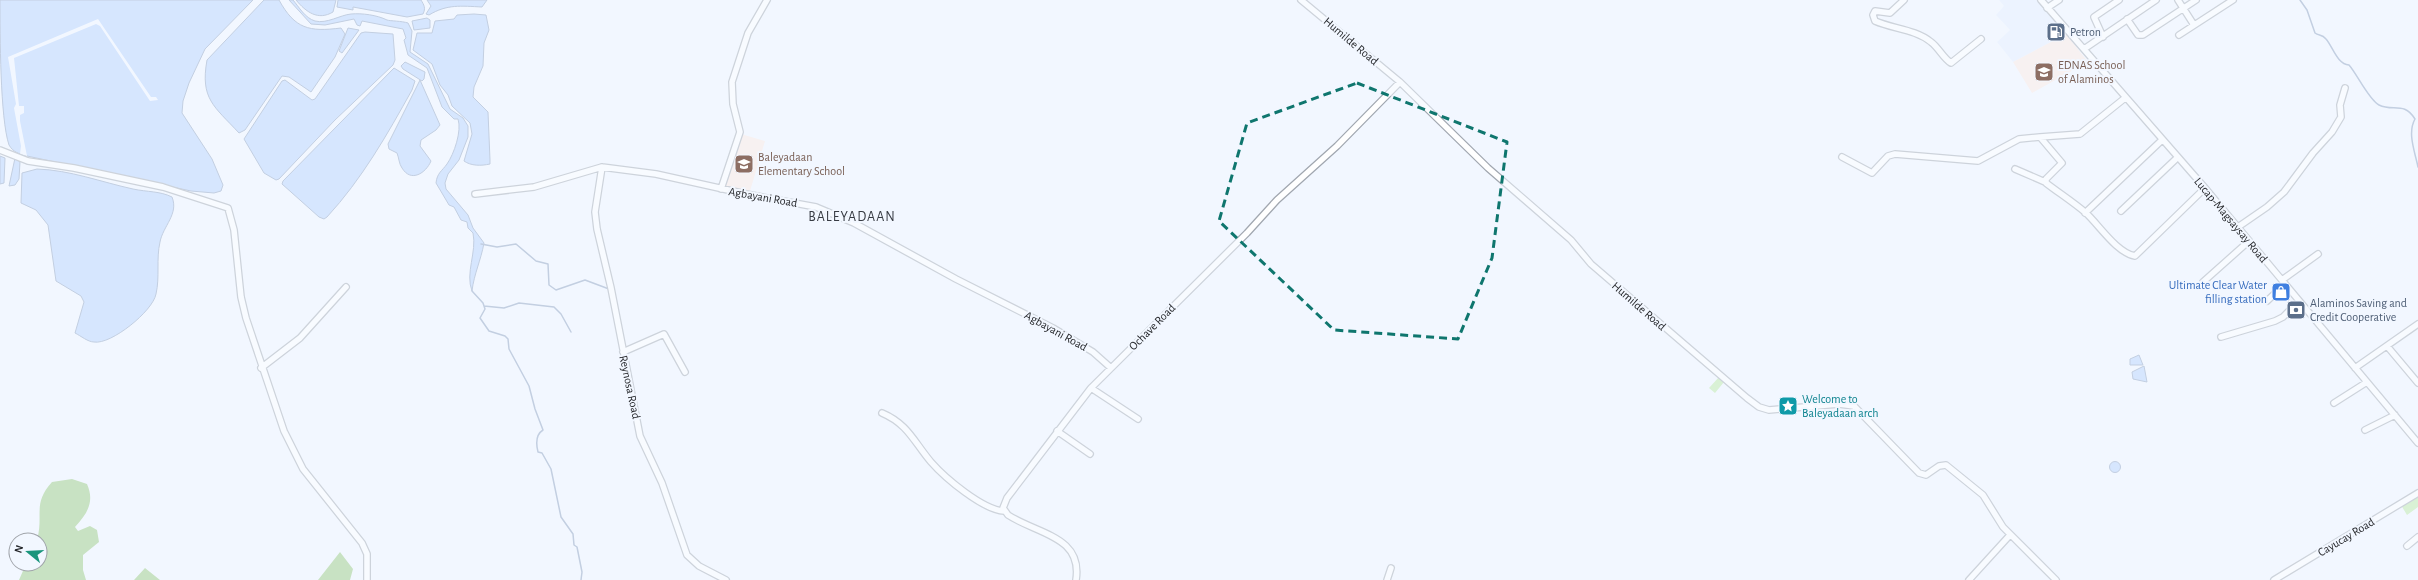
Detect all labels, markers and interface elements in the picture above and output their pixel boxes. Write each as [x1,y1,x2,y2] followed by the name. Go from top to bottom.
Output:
[1321,15,1381,67] street label: Humilde Road
[2045,21,2067,43] fuel station icon: Petron
[2070,26,2101,38] place label: Petron
[2058,59,2125,85] place label: EDNAS School of Alaminos
[2033,61,2055,83] school or university icon: EDNAS School of Alaminos
[758,151,845,178] place label: Baleyadaan Elementary School
[733,153,755,175] school or university icon: Baleyadaan Elementary School
[2191,175,2270,266] street label: Lucap-Magsaysay Road
[727,185,798,210] street label: Agbayani Road
[808,210,896,224] district label: BALEYADAAN
[1610,279,1668,333] street label: Humilde Road
[2169,279,2267,305] place label: Ultimate Clear Water filling station
[2270,281,2292,303] shop icon: Ultimate Clear Water filling station
[2310,297,2407,323] place label: Alaminos Saving and Credit Cooperative
[2285,299,2307,321] bank icon: Alaminos Saving and Credit Cooperative
[1126,301,1178,353] street label: Ochave Road
[1022,309,1089,354] street label: Agbayani Road
[616,354,643,420] street label: Reynosa Road
[1802,393,1878,420] place label: Welcome to Baleyadaan arch
[1777,395,1799,417] place icon: Welcome to Baleyadaan arch
[2316,515,2377,559] street label: Cayucay Road
[8,532,48,572] north arrow
[13,544,25,554] text: N

